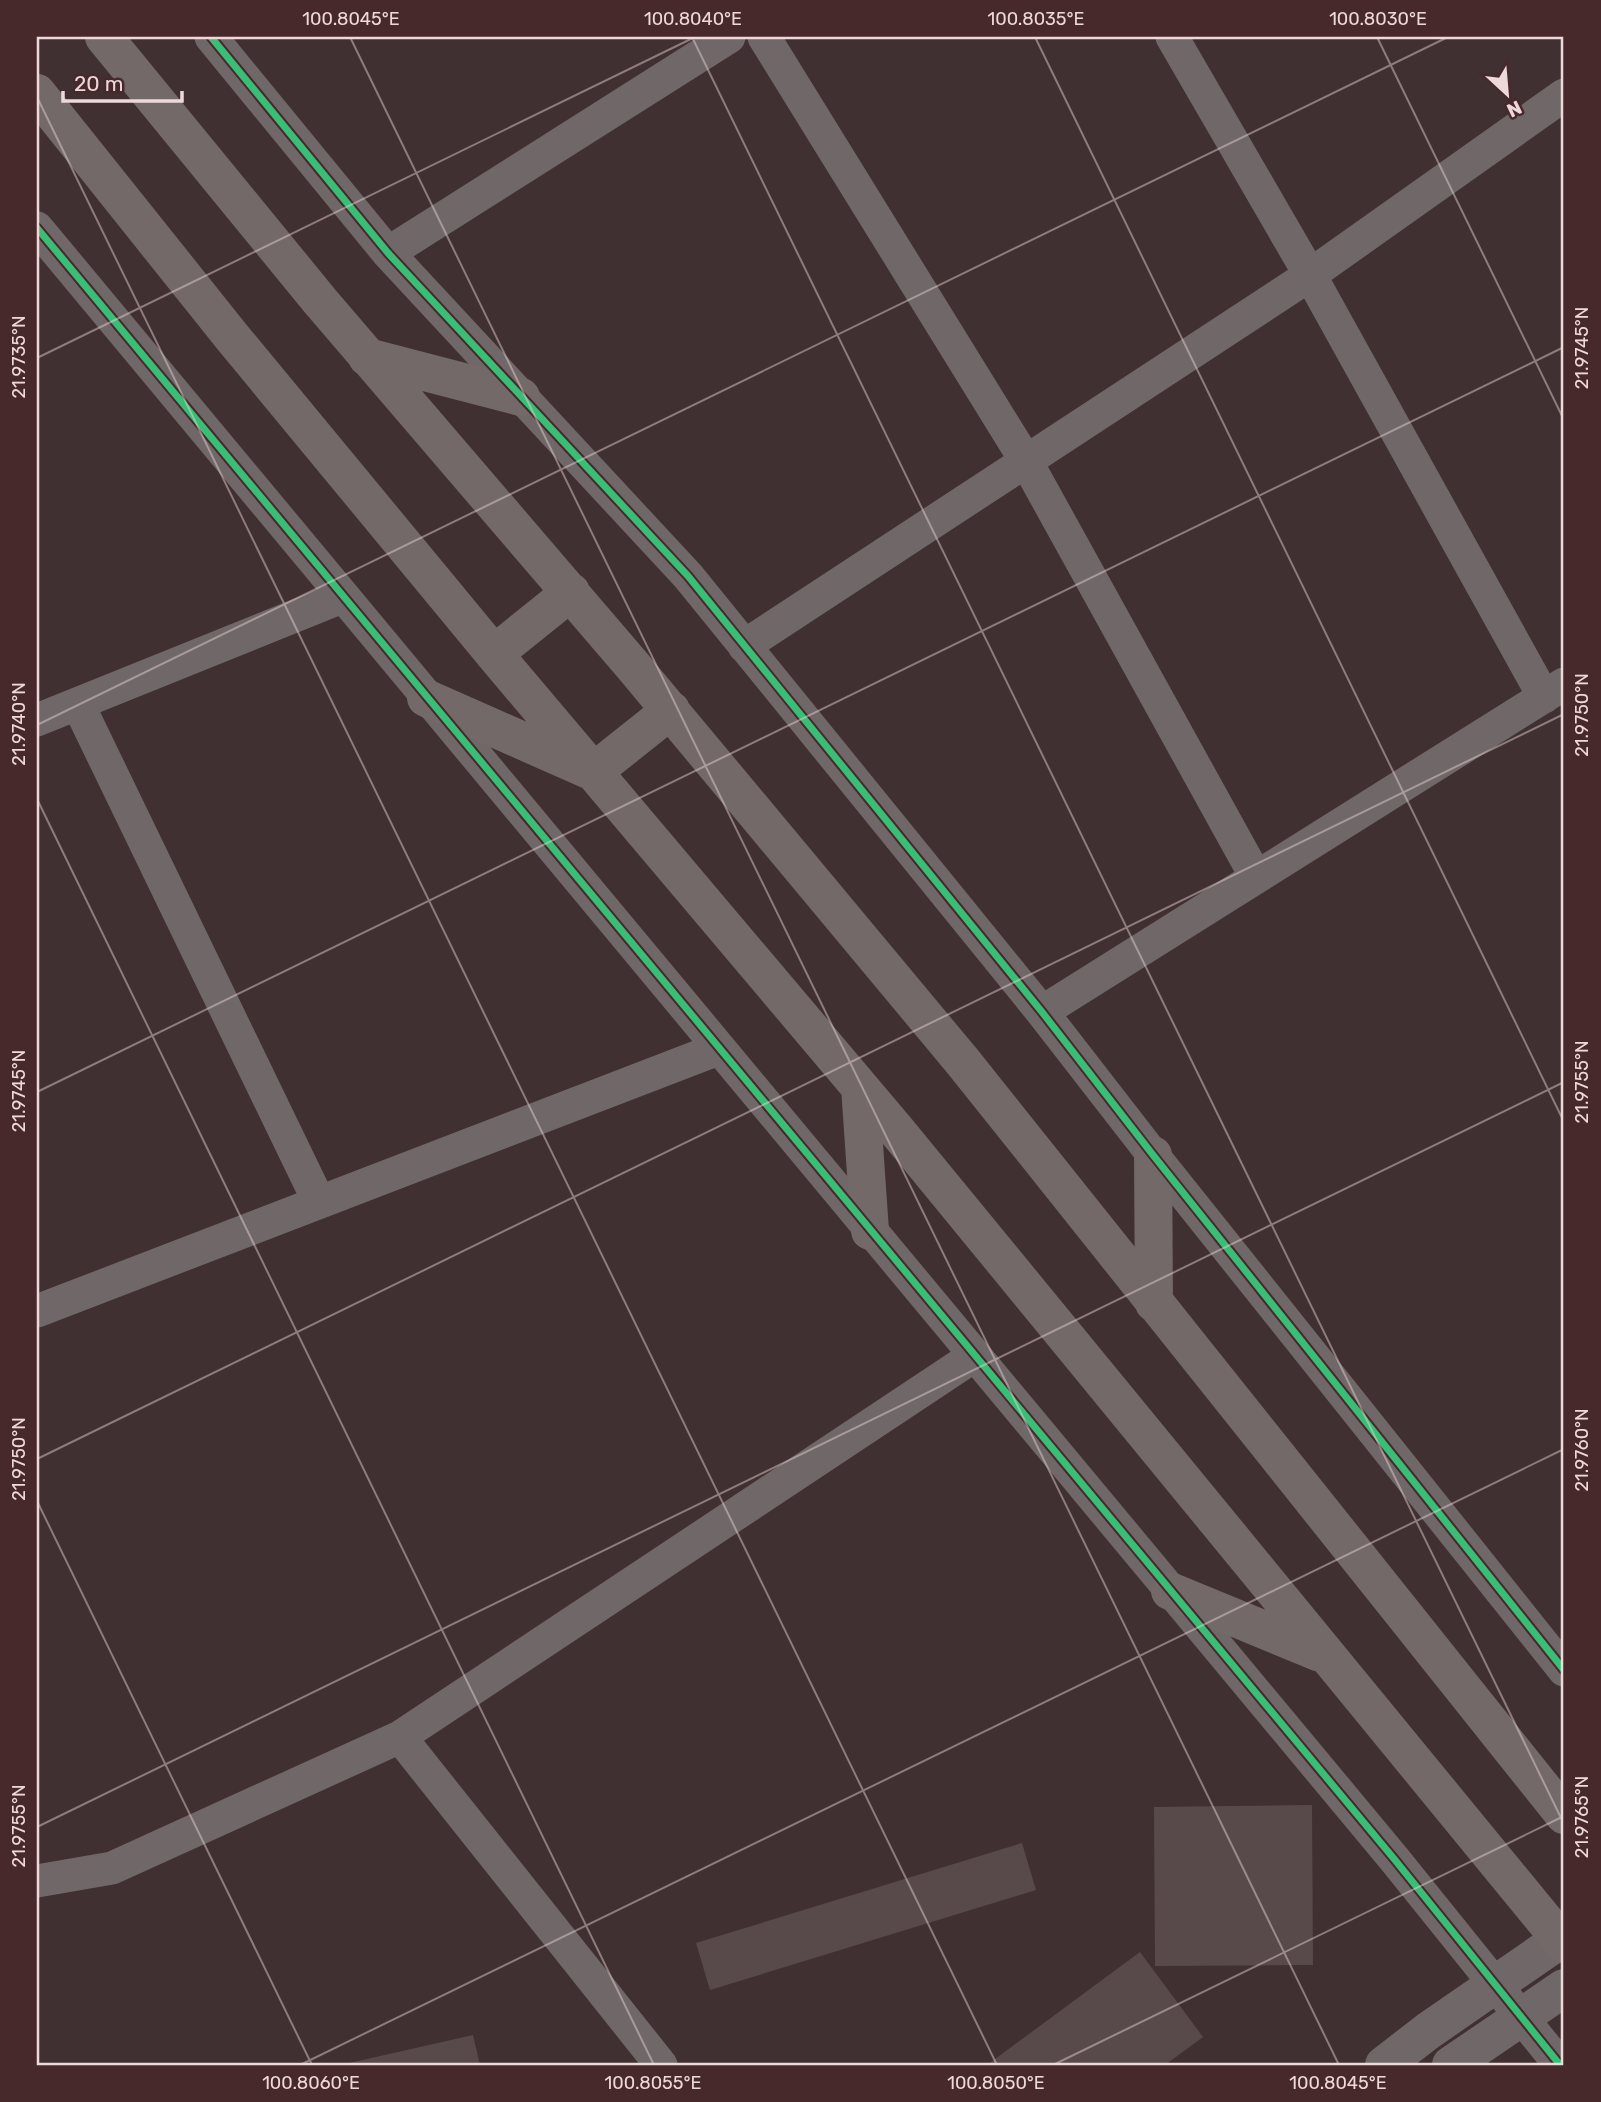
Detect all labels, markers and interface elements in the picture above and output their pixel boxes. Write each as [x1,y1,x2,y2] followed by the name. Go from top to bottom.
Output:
[302,8,400,30] text: 100.8045°E
[644,8,742,30] text: 100.8040°E
[988,8,1084,30] text: 100.8035°E
[1329,8,1427,30] text: 100.8030°E
[63,60,182,104] scale bar
[1472,60,1542,130] north arrow
[74,71,123,96] text: 20 m
[1503,95,1525,122] text: N
[1571,307,1593,389] text: 21.9745°N
[8,316,30,398] text: 21.9735°N
[1571,673,1593,757] text: 21.9750°N
[8,682,30,766] text: 21.9740°N
[1571,1041,1593,1123] text: 21.9755°N
[8,1050,30,1132] text: 21.9745°N
[1571,1408,1593,1492] text: 21.9760°N
[8,1417,30,1501] text: 21.9750°N
[1571,1776,1593,1858] text: 21.9765°N
[8,1785,30,1867] text: 21.9755°N
[262,2072,360,2094] text: 100.8060°E
[605,2072,701,2094] text: 100.8055°E
[947,2072,1045,2094] text: 100.8050°E
[1289,2072,1387,2094] text: 100.8045°E

